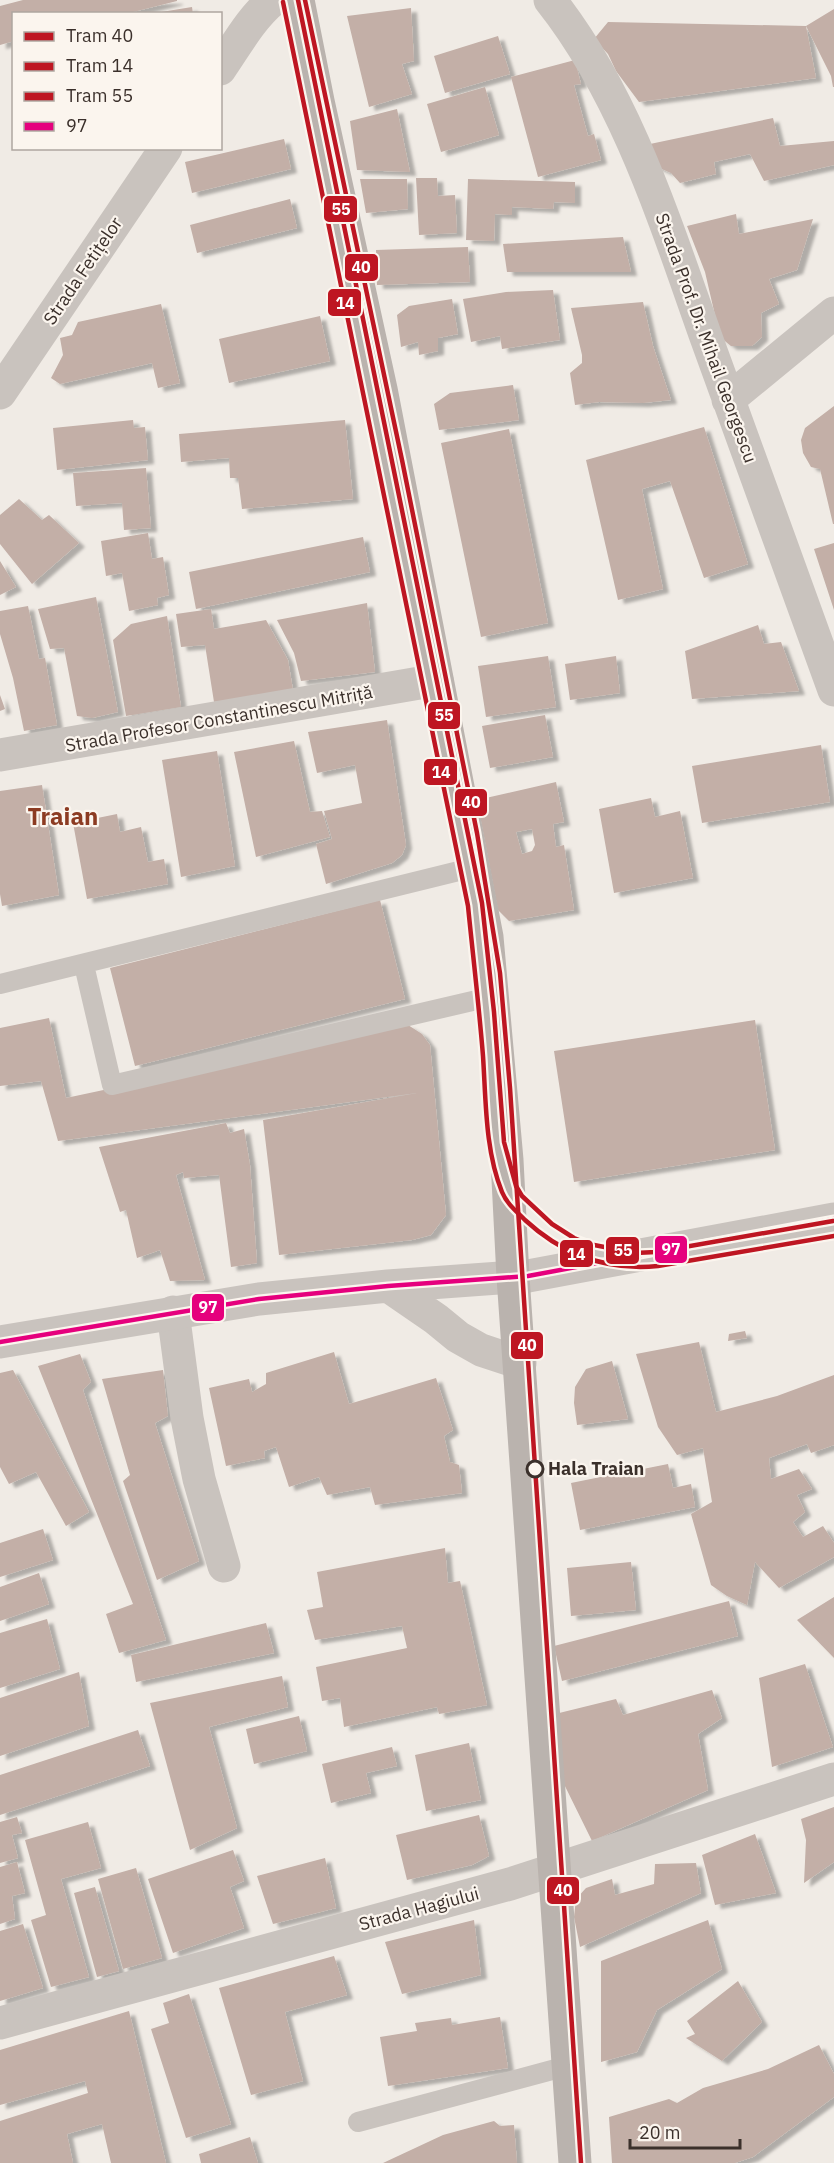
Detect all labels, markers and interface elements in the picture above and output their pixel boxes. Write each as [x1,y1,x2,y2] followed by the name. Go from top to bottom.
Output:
[12,12,222,150] legend
[66,24,133,47] text: Tram 40
[66,54,133,77] text: Tram 14
[66,84,133,107] text: Tram 55
[66,114,88,137] text: 97
[323,195,358,223] line badge: 55
[331,199,351,219] text: 55
[651,210,762,466] street label: Strada Prof. Dr. Mihail Georgescu
[38,212,127,329] street label: Strada Fetițelor
[344,253,379,282] line badge: 40
[351,257,371,277] text: 40
[327,288,362,317] line badge: 14
[335,293,355,313] text: 14
[63,680,375,757] street label: Strada Profesor Constantinescu Mitriță
[427,701,461,730] line badge: 55
[434,705,454,725] text: 55
[423,758,458,786] line badge: 14
[431,762,451,782] text: 14
[454,788,488,817] line badge: 40
[461,792,481,812] text: 40
[28,800,98,832] district label: Traian
[654,1235,688,1264] line badge: 97
[605,1236,640,1265] line badge: 55
[559,1239,594,1268] line badge: 14
[661,1239,681,1259] text: 97
[613,1240,633,1260] text: 55
[566,1244,586,1264] text: 14
[191,1293,225,1322] line badge: 97
[198,1297,218,1317] text: 97
[510,1331,544,1360] line badge: 40
[517,1335,537,1355] text: 40
[548,1457,644,1480] place label: Hala Traian
[526,1460,544,1478] marker: Hala Traian
[546,1876,580,1905] line badge: 40
[553,1880,573,1900] text: 40
[356,1881,481,1936] street label: Strada Hagiului
[630,2112,740,2150] scale bar
[639,2121,681,2144] text: 20 m

